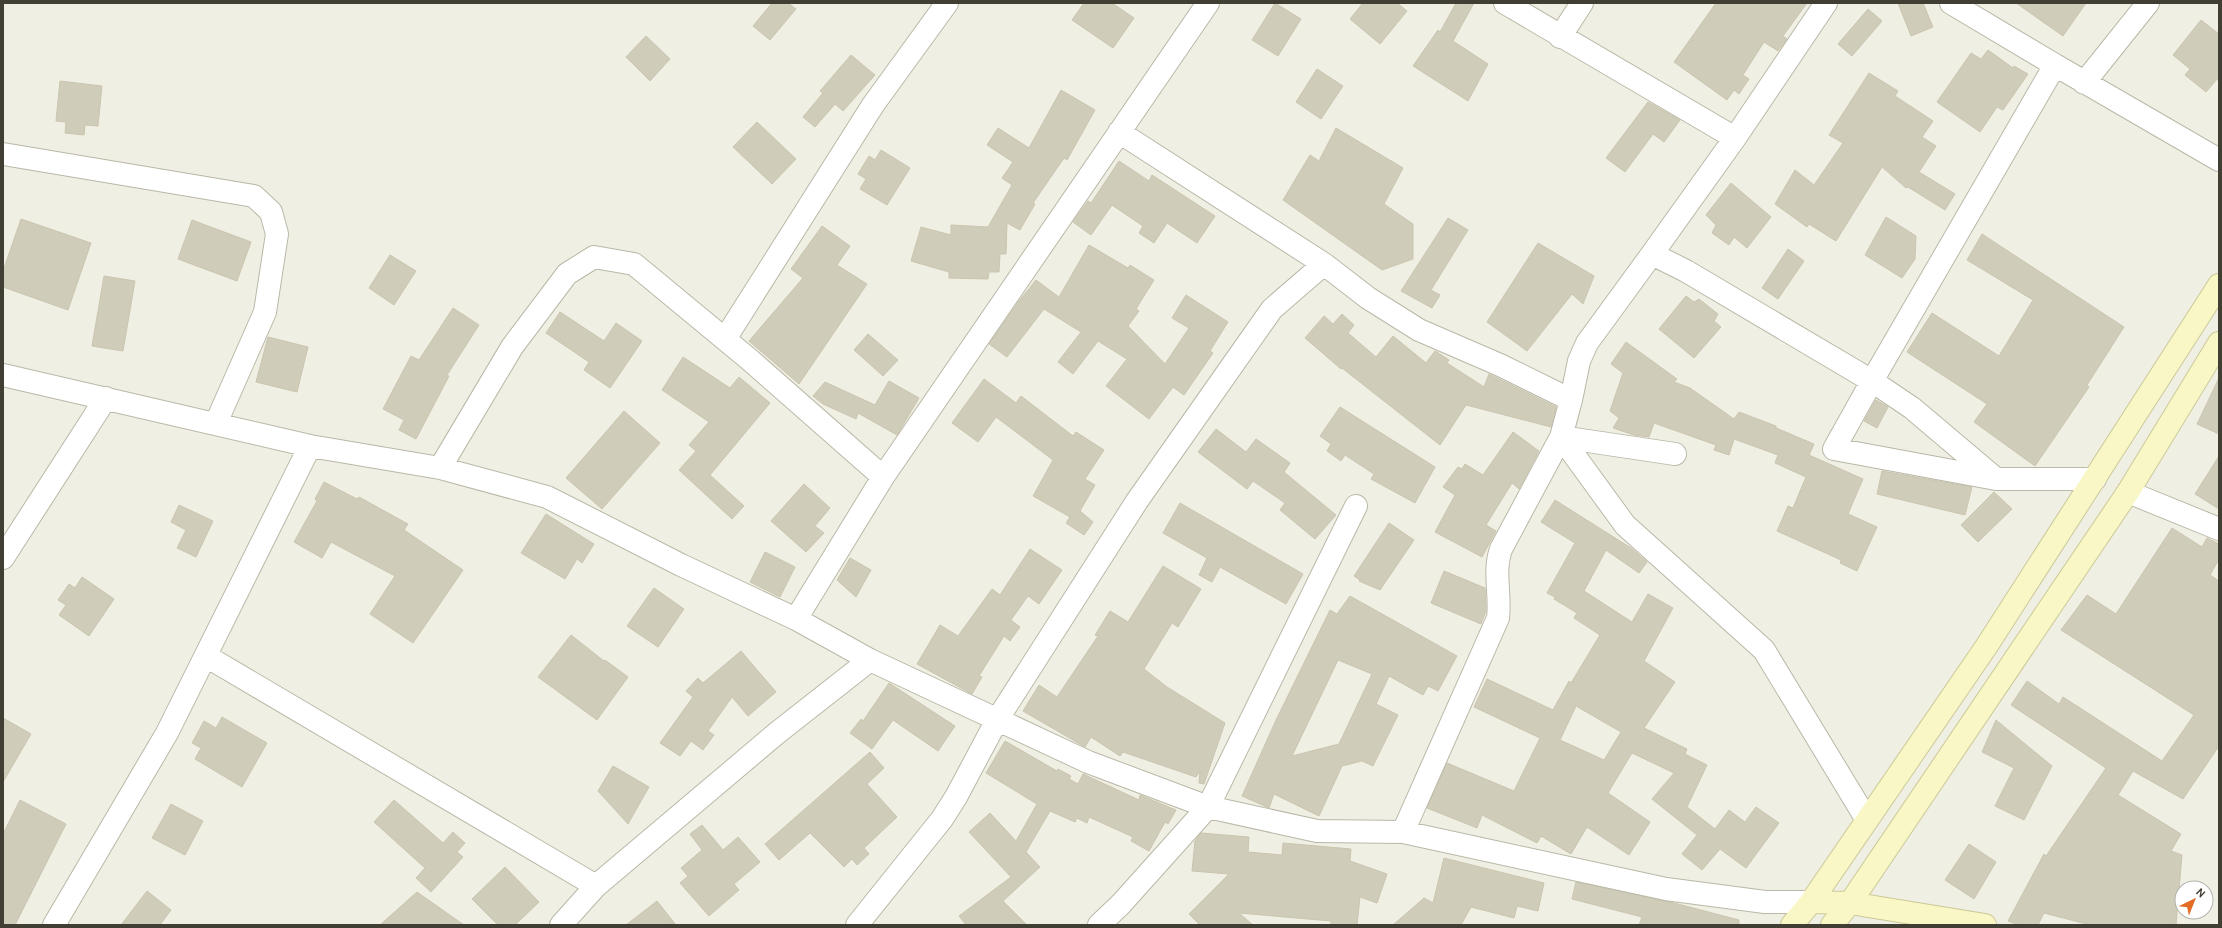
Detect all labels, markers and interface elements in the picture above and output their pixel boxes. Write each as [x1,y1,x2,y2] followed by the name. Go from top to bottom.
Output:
[2174,880,2214,920] north arrow
[2193,885,2208,900] text: N

